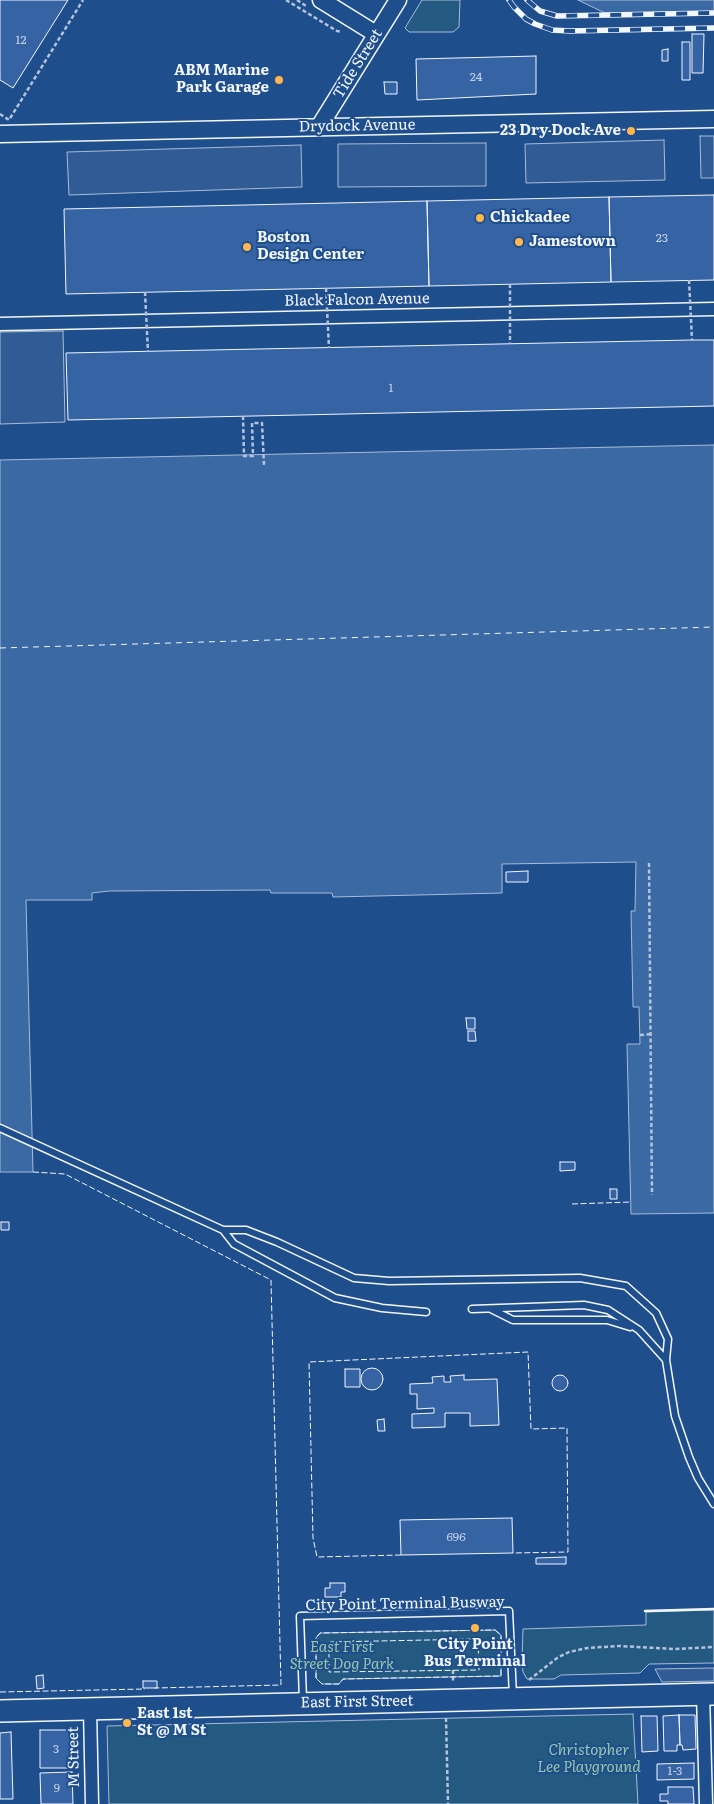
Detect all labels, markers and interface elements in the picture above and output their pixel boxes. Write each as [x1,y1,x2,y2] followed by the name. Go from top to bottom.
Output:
[330,26,386,102] street label: Tide Street
[16,33,26,47] house number: 12
[174,62,269,97] place label: ABM Marine Park Garage
[470,70,482,84] house number: 24
[273,74,285,86] marker: ABM Marine Park Garage
[298,116,416,136] street label: Drydock Avenue
[500,122,621,140] place label: 23 Dry Dock Ave
[625,125,637,137] marker: 23 Dry Dock Ave
[490,209,570,227] place label: Chickadee
[474,212,486,224] marker: Chickadee
[257,229,364,264] place label: Boston Design Center
[656,231,668,245] house number: 23
[529,233,616,251] place label: Jamestown
[513,236,525,248] marker: Jamestown
[241,241,253,253] marker: Boston Design Center
[284,290,430,310] street label: Black Falcon Avenue
[389,381,393,395] house number: 1
[446,1530,466,1544] house number: 696
[305,1593,505,1615] street label: City Point Terminal Busway
[469,1622,481,1634] marker: City Point Bus Terminal
[424,1636,526,1671] place label: City Point Bus Terminal
[290,1639,394,1674] park label: East First Street Dog Park
[300,1692,414,1712] street label: East First Street
[137,1705,206,1740] place label: East 1st St @ M St
[121,1717,133,1729] marker: East 1st St @ M St
[64,1726,84,1788] street label: M Street
[53,1742,59,1756] house number: 3
[537,1742,641,1777] park label: Christopher Lee Playground
[668,1764,682,1778] house number: 1-3
[54,1781,60,1795] house number: 9

